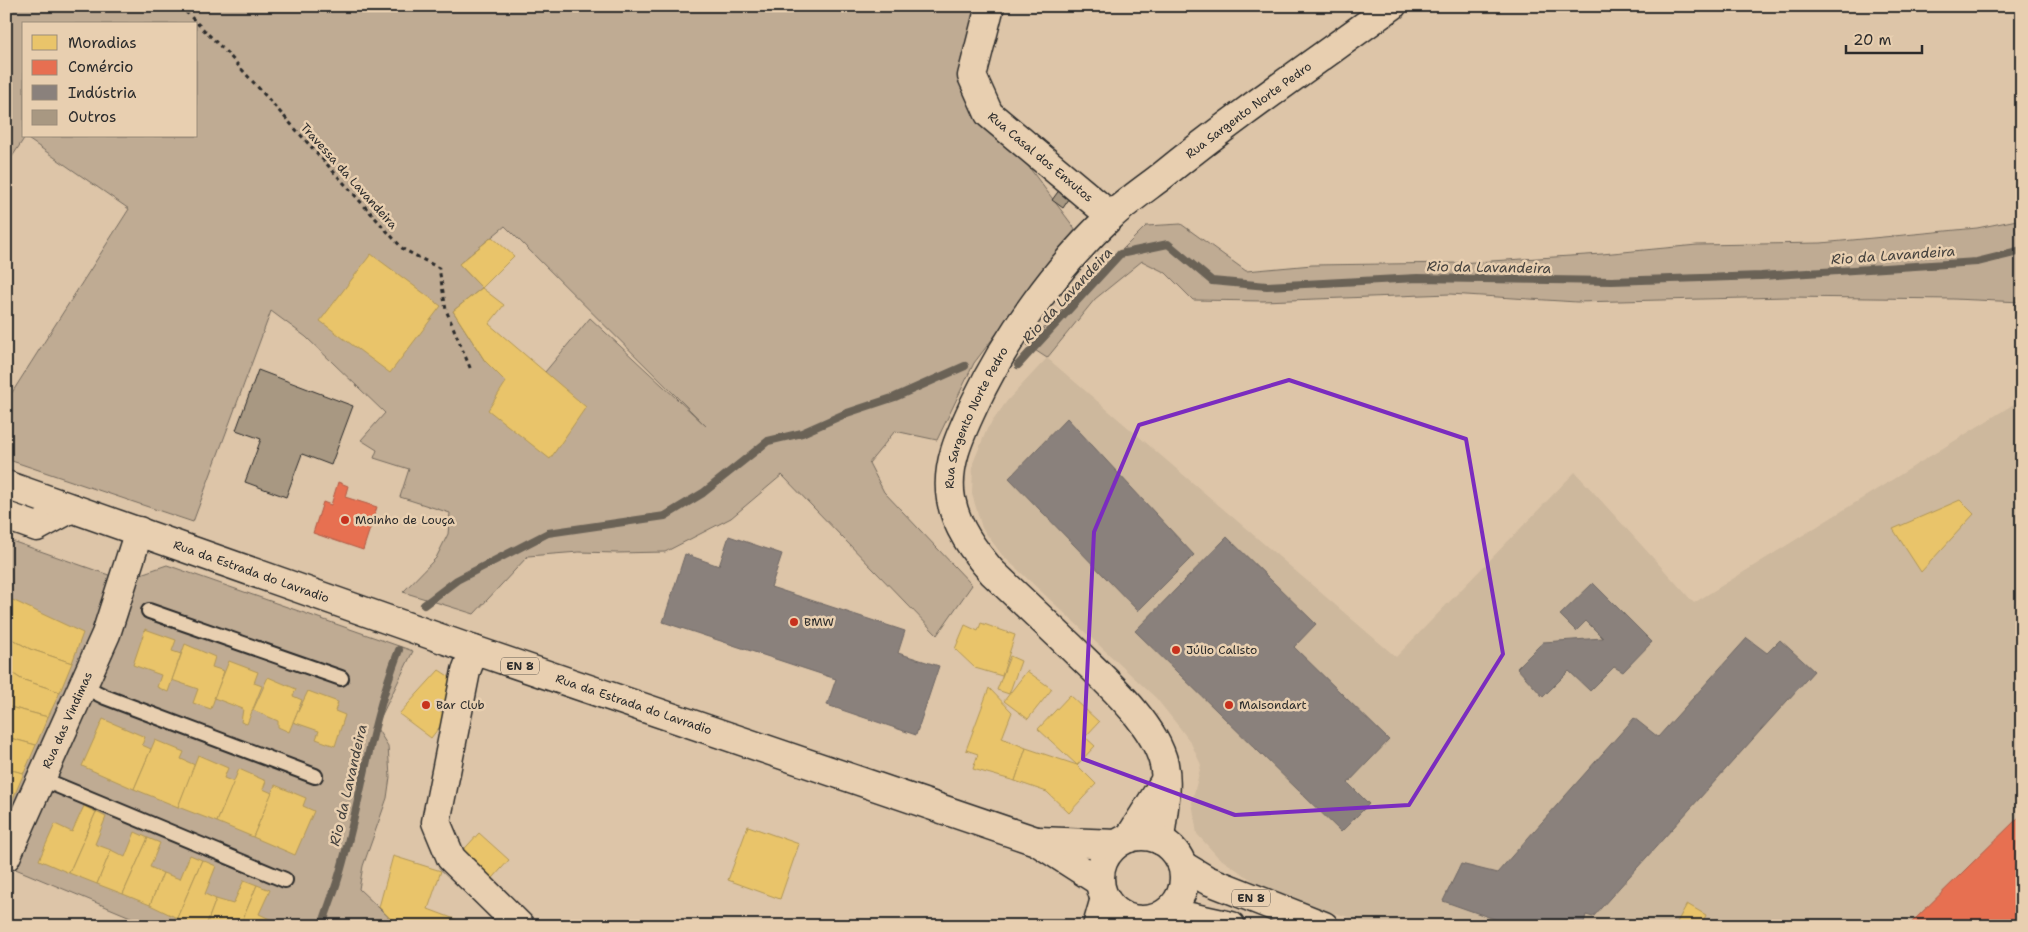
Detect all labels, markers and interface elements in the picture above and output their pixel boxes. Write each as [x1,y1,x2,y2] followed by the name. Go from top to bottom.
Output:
[22,22,198,138] legend
[1846,22,1922,54] scale bar
[1853,30,1892,50] text: 20 m
[68,33,137,53] text: Moradias
[68,57,133,77] text: Comércio
[1182,58,1315,162] street label: Rua Sargento Norte Pedro
[68,83,137,103] text: Indústria
[68,107,116,127] text: Outros
[985,108,1096,206] street label: Rua Casal dos Enxutos
[297,120,401,233] street label: Travessa da Lavandeira
[1830,242,1956,268] water label: Rio da Lavandeira
[1018,243,1116,347] water label: Rio da Lavandeira
[1427,257,1551,277] water label: Rio da Lavandeira
[942,344,1012,489] street label: Rua Sargento Norte Pedro
[355,512,455,528] place label: Moinho de Louça
[339,514,351,526] marker: Moinho de Louça
[171,537,331,606] street label: Rua da Estrada do Lavradio
[804,614,834,630] place label: BMW
[788,616,800,628] marker: BMW
[1186,642,1257,658] place label: Júlio Calisto
[1170,644,1182,656] marker: Júlio Calisto
[501,658,539,674] road number: EN 8
[39,669,96,771] street label: Rua das Vindimas
[554,670,714,738] street label: Rua da Estrada do Lavradio
[436,697,485,713] place label: Bar Club
[1239,697,1307,713] place label: Maisondart
[420,699,432,711] marker: Bar Club
[1223,699,1235,711] marker: Maisondart
[325,722,371,848] water label: Rio da Lavandeira
[1232,890,1270,906] road number: EN 8

